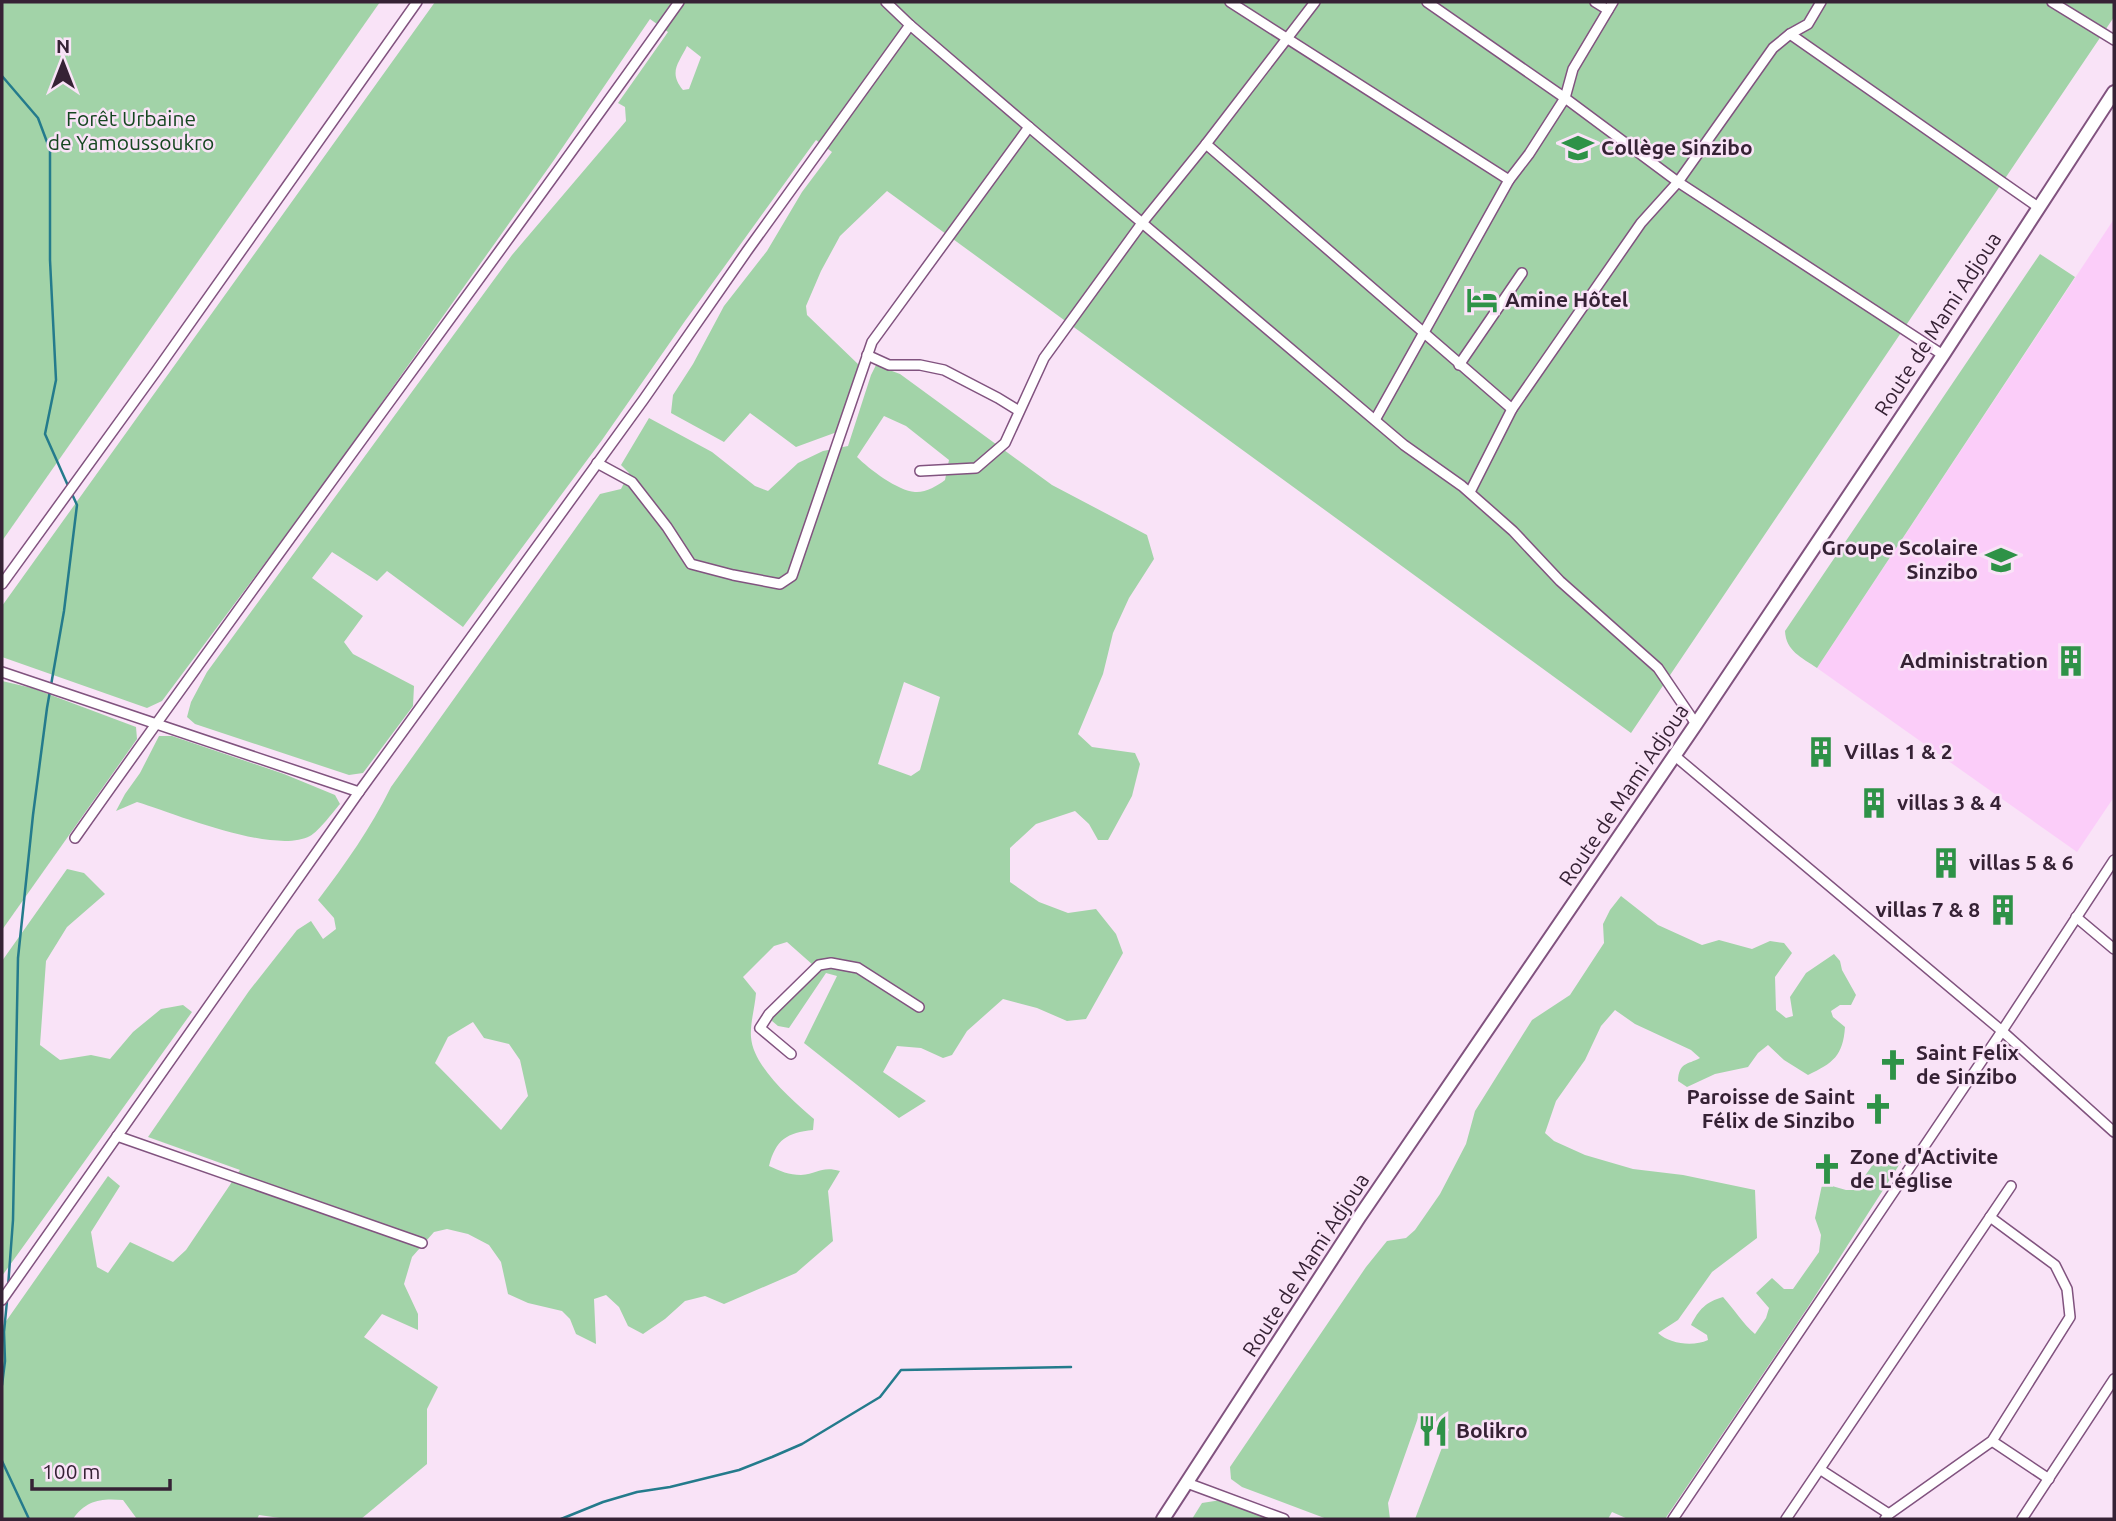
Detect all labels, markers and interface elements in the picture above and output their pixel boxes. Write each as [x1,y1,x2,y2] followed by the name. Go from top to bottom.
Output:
[28,28,98,98] north arrow
[56,35,70,57] text: N
[48,106,214,154] park label: Forêt Urbaine de Yamoussoukro
[1561,131,1595,165] school or university icon: Collège Sinzibo
[1601,135,1753,159] place label: Collège Sinzibo
[1869,227,2005,420] street label: Route de Mami Adjoua
[1465,283,1499,317] hotel icon: Amine Hôtel
[1505,287,1628,311] place label: Amine Hôtel
[1822,535,1978,583] place label: Groupe Scolaire Sinzibo
[1984,543,2018,577] school or university icon: Groupe Scolaire Sinzibo
[2054,644,2088,678] building icon: Administration
[1900,648,2048,672] place label: Administration
[1553,699,1693,890] street label: Route de Mami Adjoua
[1804,735,1838,769] building icon: Villas 1 & 2
[1844,739,1953,763] place label: Villas 1 & 2
[1857,786,1891,820] building icon: villas 3 & 4
[1897,790,2002,814] place label: villas 3 & 4
[1929,846,1963,880] building icon: villas 5 & 6
[1969,850,2074,874] place label: villas 5 & 6
[1986,893,2020,927] building icon: villas 7 & 8
[1875,897,1980,921] place label: villas 7 & 8
[1916,1040,2020,1088] place label: Saint Felix de Sinzibo
[1876,1048,1910,1082] church icon: Saint Felix de Sinzibo
[1686,1084,1855,1132] place label: Paroisse de Saint Félix de Sinzibo
[1861,1092,1895,1126] church icon: Paroisse de Saint Félix de Sinzibo
[1850,1144,1998,1192] place label: Zone d'Activite de L'église
[1810,1152,1844,1186] church icon: Zone d'Activite de L'église
[1237,1168,1373,1361] street label: Route de Mami Adjoua
[1416,1414,1450,1448] restaurant icon: Bolikro
[1456,1418,1528,1442] place label: Bolikro
[32,1448,170,1492] scale bar
[42,1459,100,1483] text: 100 m

